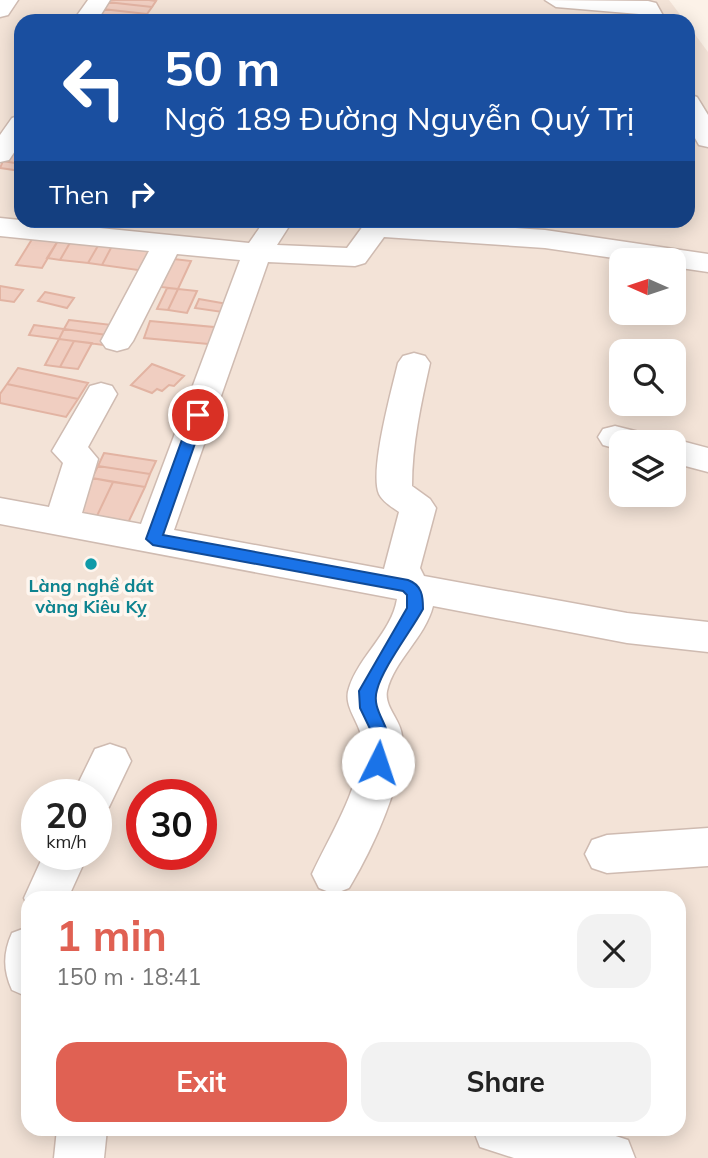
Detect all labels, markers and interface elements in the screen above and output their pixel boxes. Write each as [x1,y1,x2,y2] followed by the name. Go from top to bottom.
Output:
[164,37,280,98] text: 50 m
[49,42,140,133] icon: left
[164,98,634,138] text: Ngõ 189 Đường Nguyễn Quý Trị
[123,175,161,213] icon: right
[49,178,109,211] text: Then
[609,248,686,326] north arrow
[609,248,686,507] map controls
[609,339,686,416] button: search
[168,385,228,445] pin
[179,396,217,434] icon: arrive
[609,430,686,507] button: layers
[83,556,99,572] marker: Làng nghề dát vàng Kiêu Kỵ
[28,574,154,618] place label: Làng nghề dát vàng Kiêu Kỵ
[341,726,415,800] position arrow
[126,779,217,870] speed limit sign: 30
[45,793,88,837] text: 20
[46,830,87,853] text: km/h
[56,909,167,962] text: 1 min
[577,914,651,988] button: close
[56,962,201,991] text: 150 m · 18:41
[56,1042,347,1122] button: Exit
[361,1042,651,1122] button: Share

